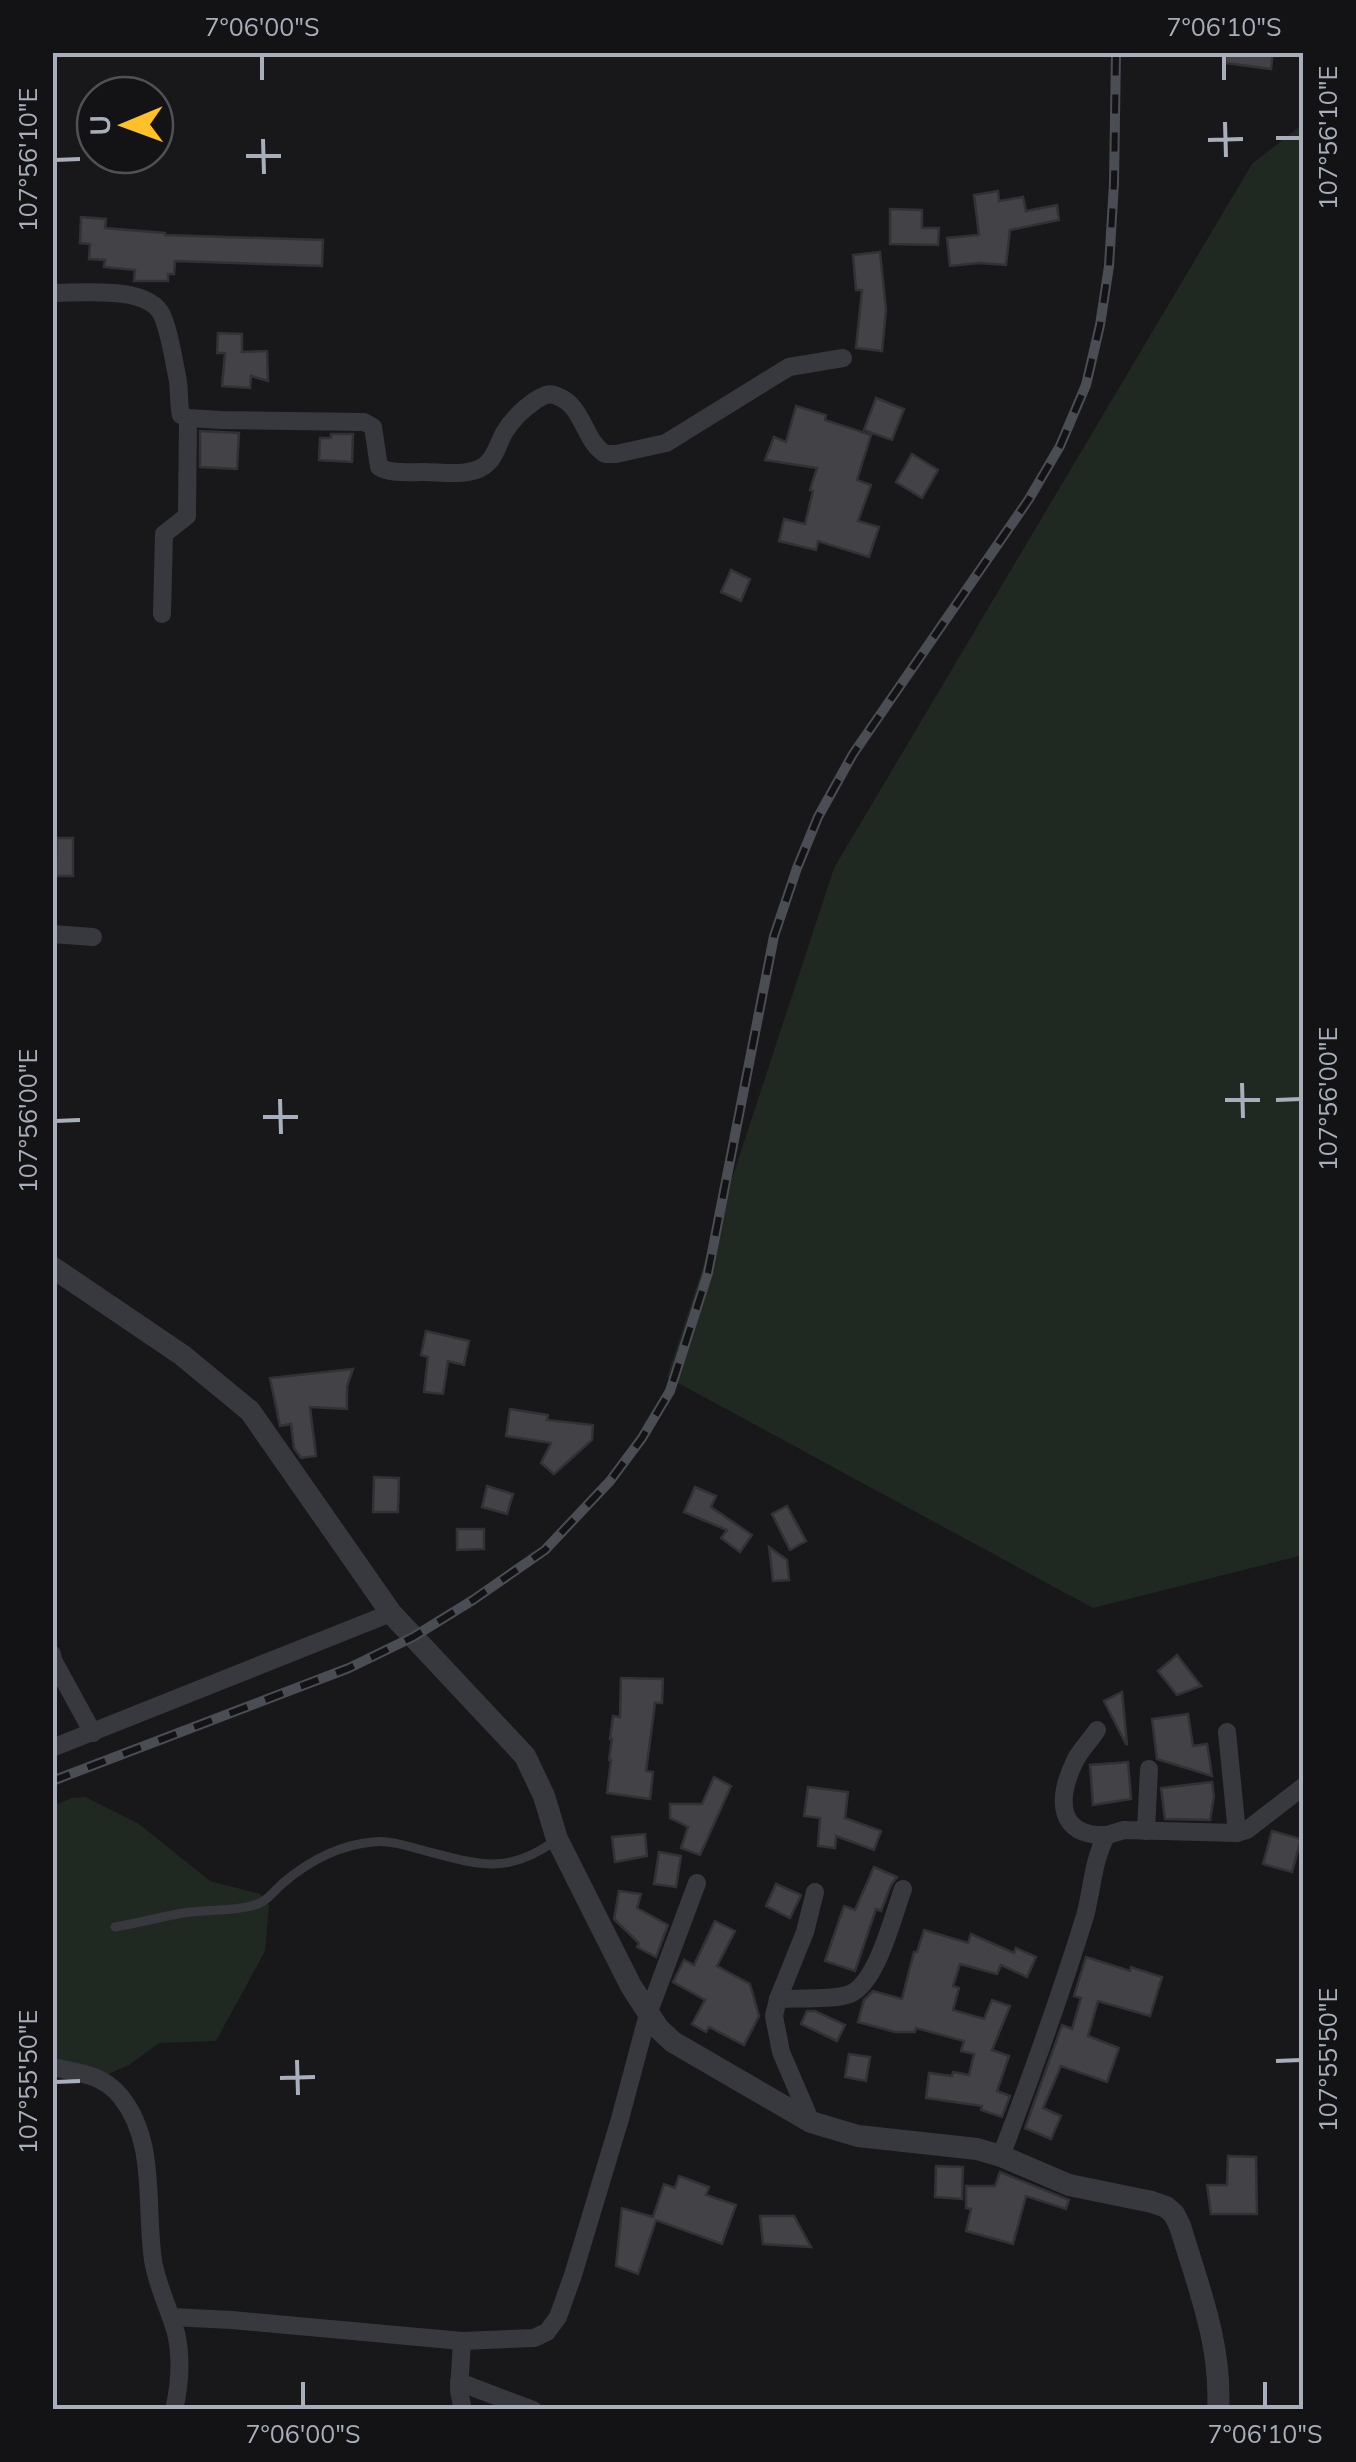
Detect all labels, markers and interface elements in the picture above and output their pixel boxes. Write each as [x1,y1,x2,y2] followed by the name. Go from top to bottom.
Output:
[204,11,320,42] text: 7°06'00"S
[1166,11,1282,42] text: 7°06'10"S
[1312,66,1343,210] text: 107°56'10"E
[75,75,175,175] north arrow
[12,88,43,232] text: 107°56'10"E
[82,115,117,136] text: U
[1312,1027,1343,1171] text: 107°56'00"E
[12,1049,43,1193] text: 107°56'00"E
[1312,1988,1343,2132] text: 107°55'50"E
[12,2010,43,2154] text: 107°55'50"E
[245,2418,361,2449] text: 7°06'00"S
[1207,2418,1323,2449] text: 7°06'10"S

